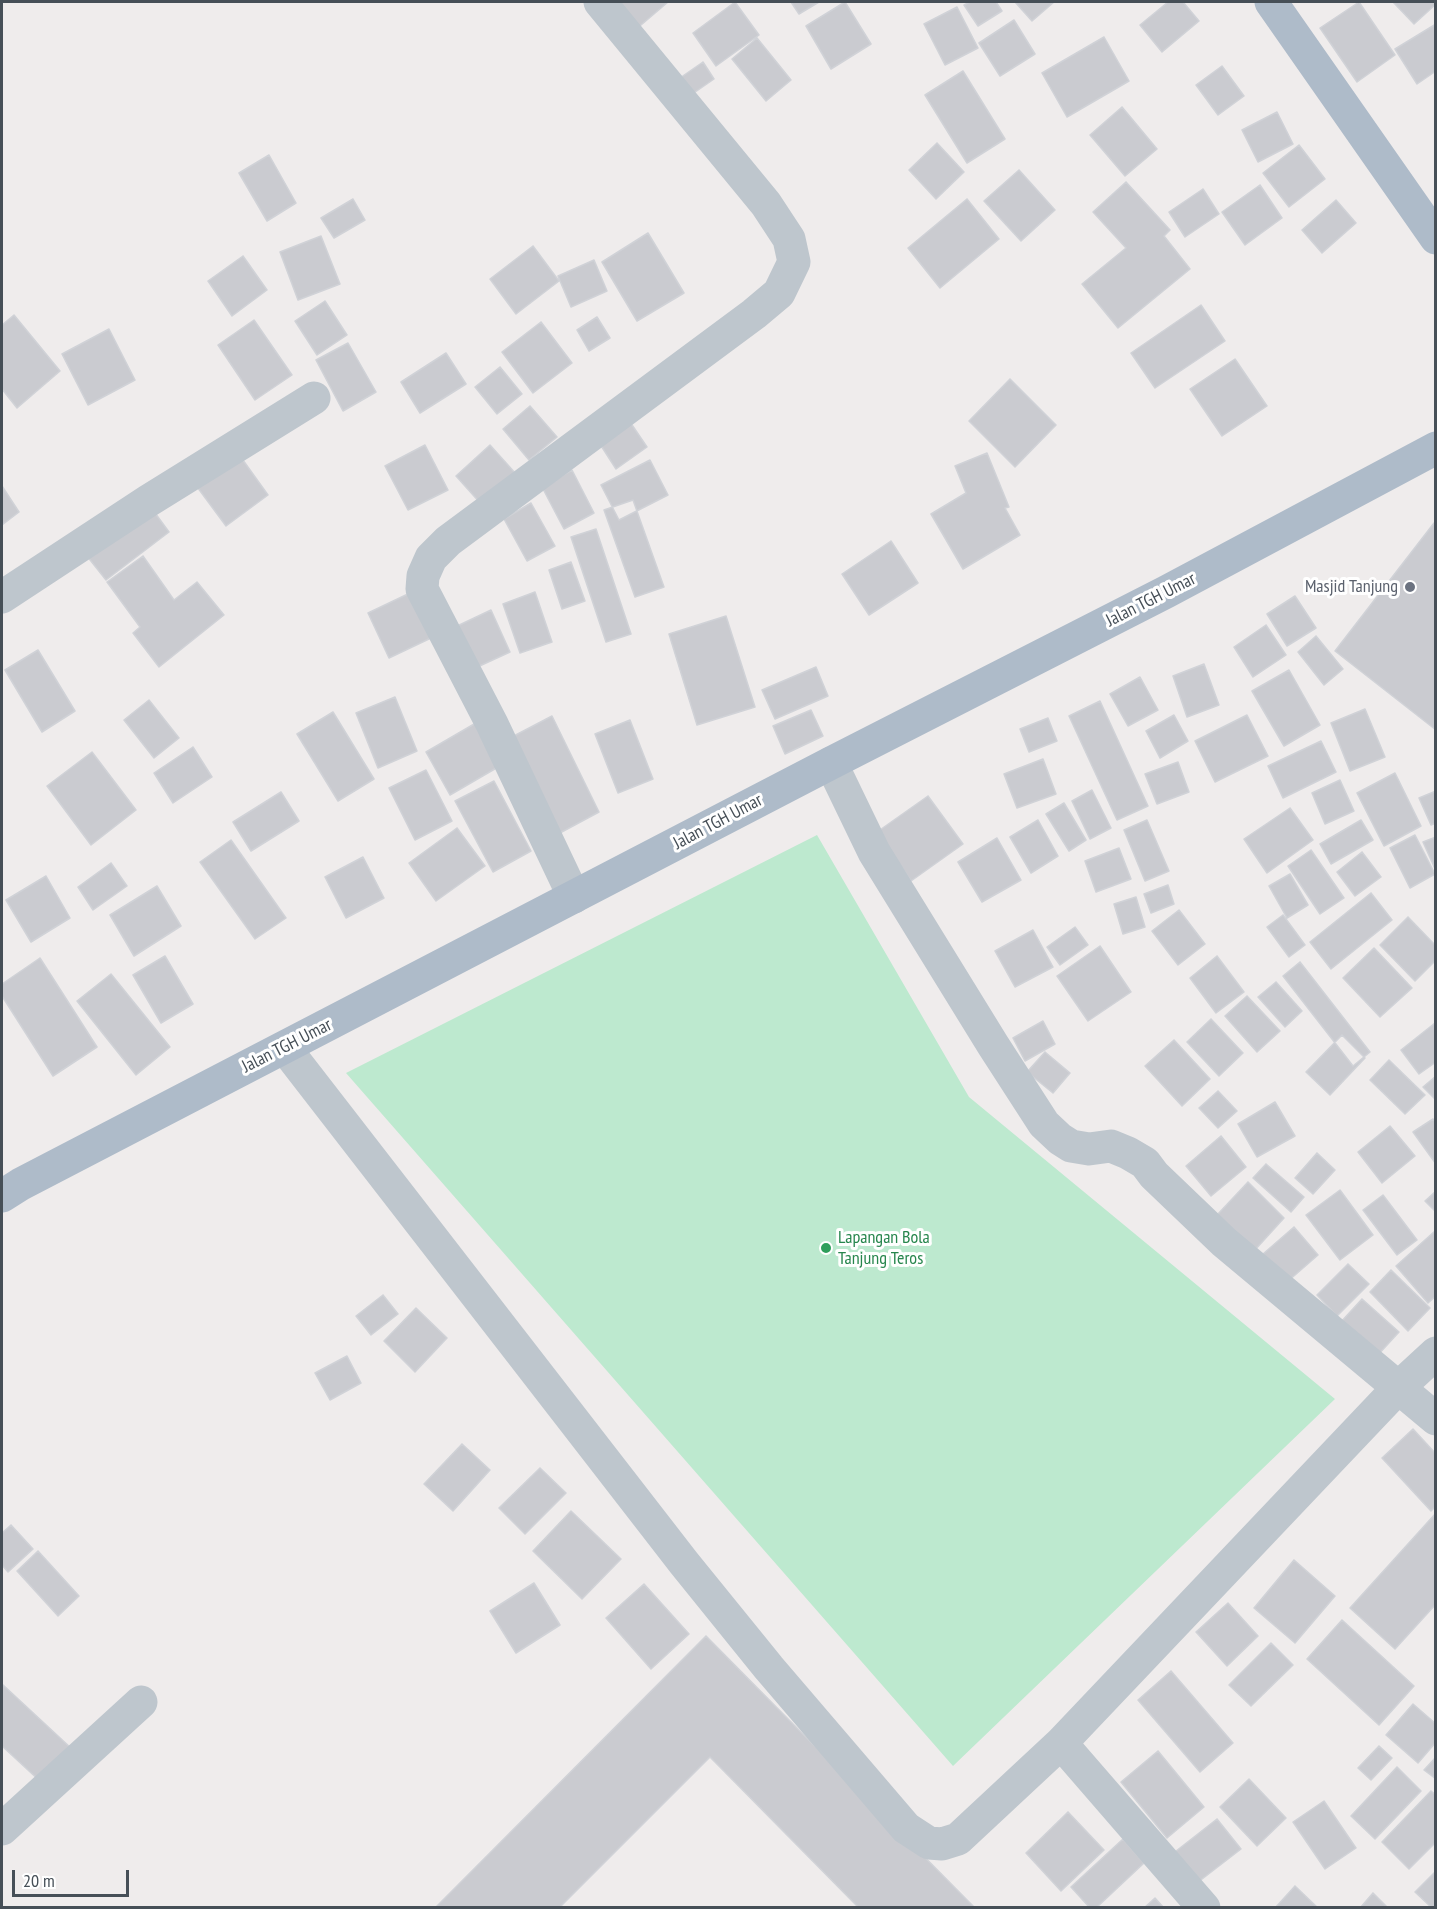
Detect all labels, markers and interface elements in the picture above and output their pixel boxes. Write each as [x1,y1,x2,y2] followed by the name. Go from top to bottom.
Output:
[1103,568,1199,632] street label: Jalan TGH Umar
[1305,576,1398,598] place label: Masjid Tanjung
[1403,580,1417,594] marker: Masjid Tanjung
[670,790,766,854] street label: Jalan TGH Umar
[239,1014,335,1078] street label: Jalan TGH Umar
[838,1227,930,1270] place label: Lapangan Bola Tanjung Teros
[819,1241,833,1255] marker: Lapangan Bola Tanjung Teros
[15,1858,132,1896] scale bar
[23,1869,55,1892] text: 20 m

